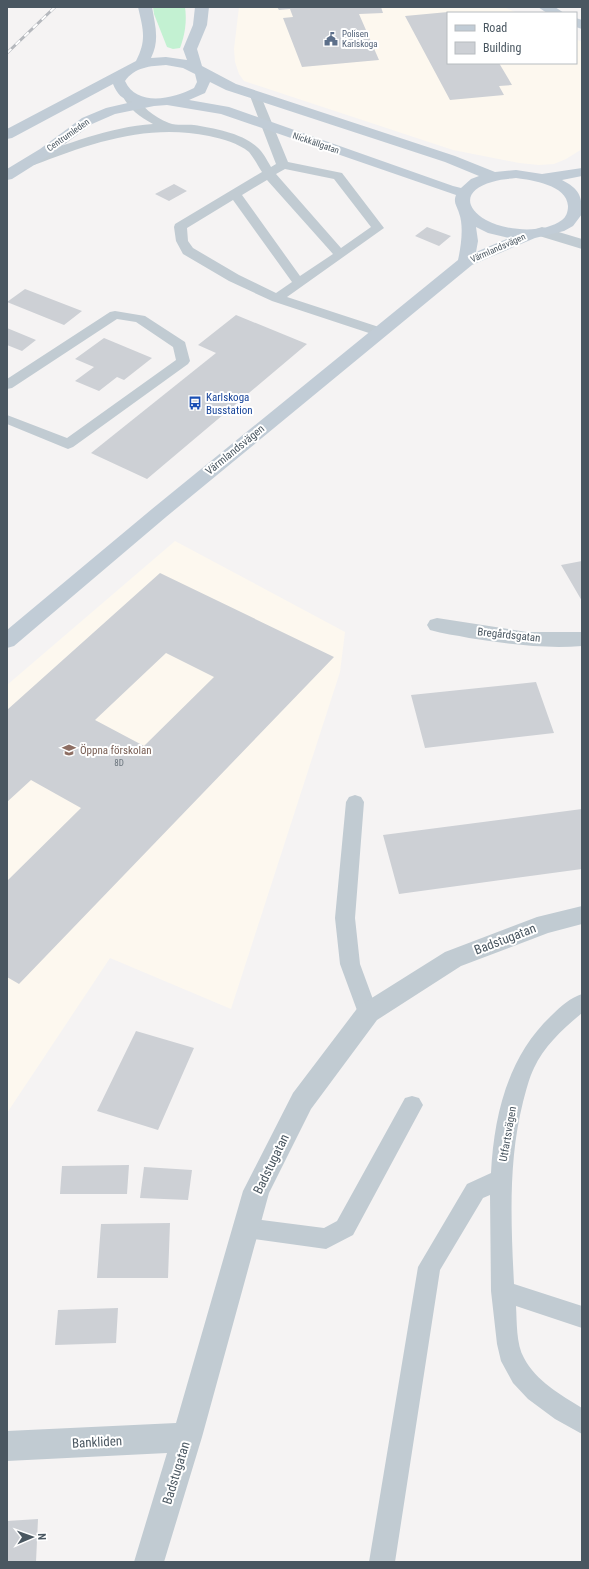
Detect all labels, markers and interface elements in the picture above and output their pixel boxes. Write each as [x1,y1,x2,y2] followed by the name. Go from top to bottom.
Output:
[447,12,577,64] legend
[483,21,507,35] text: Road
[342,29,377,49] place label: Polisen Karlskoga
[323,31,339,47] public building icon: Polisen Karlskoga
[483,41,521,55] text: Building
[45,117,91,153] street label: Centrumleden
[291,130,341,156] street label: Nickkällgatan
[469,231,527,265] street label: Värmlandsvägen
[206,391,253,417] place label: Karlskoga Busstation
[187,395,203,411] bus stop icon: Karlskoga Busstation
[203,422,267,478] street label: Värmlandsvägen
[477,625,541,645] street label: Bregårdsgatan
[61,742,77,758] school or university icon: Öppna förskolan
[80,744,152,757] place label: Öppna förskolan
[114,758,124,768] house number: 8D
[472,920,538,958] street label: Badstugatan
[497,1105,519,1163] street label: Utfartsvägen
[250,1132,292,1196] street label: Badstugatan
[71,1433,123,1451] street label: Bankliden
[159,1440,193,1506] street label: Badstugatan
[12,1517,52,1557] north arrow
[35,1533,48,1541] text: N

